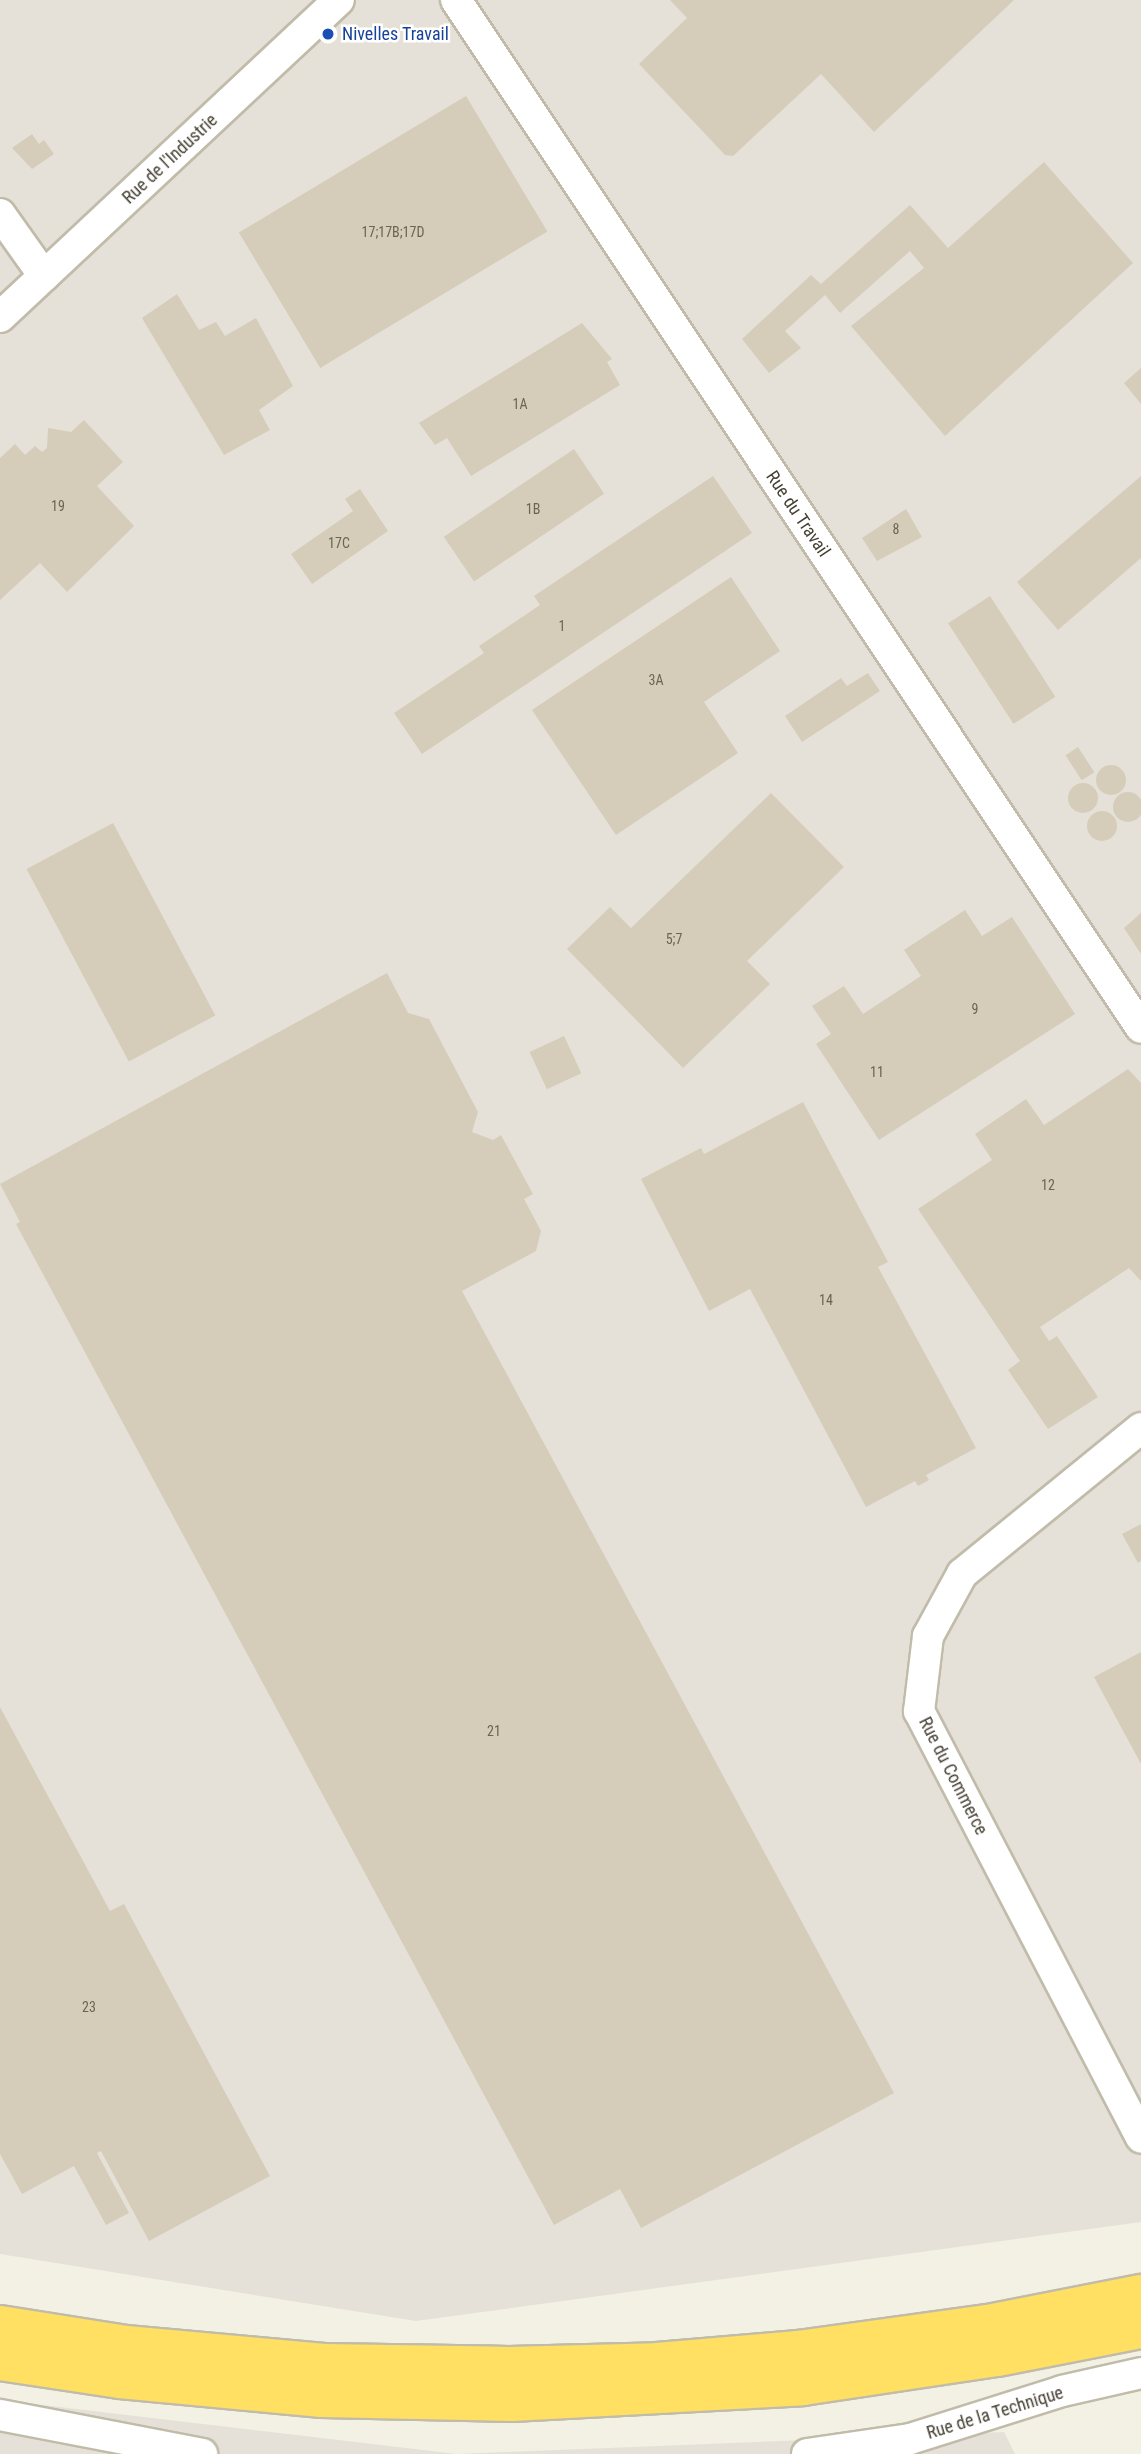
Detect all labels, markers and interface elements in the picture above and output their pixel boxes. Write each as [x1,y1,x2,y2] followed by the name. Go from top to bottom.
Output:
[342,23,449,45] place label: Nivelles Travail
[320,26,336,42] marker: Nivelles Travail
[118,109,222,209] street label: Rue de l'Industrie
[362,224,424,240] house number: 17;17B;17D
[513,396,527,412] house number: 1A
[761,467,835,561] street label: Rue du Travail
[51,498,65,514] house number: 19
[526,501,540,517] house number: 1B
[893,521,899,537] house number: 8
[328,535,350,551] house number: 17C
[559,618,565,634] house number: 1
[649,672,663,688] house number: 3A
[666,931,682,947] house number: 5;7
[972,1001,978,1017] house number: 9
[870,1064,884,1080] house number: 11
[1041,1177,1055,1193] house number: 12
[819,1292,833,1308] house number: 14
[914,1713,992,1839] street label: Rue du Commerce
[487,1723,501,1739] house number: 21
[82,1999,96,2015] house number: 23
[924,2382,1066,2444] street label: Rue de la Technique

